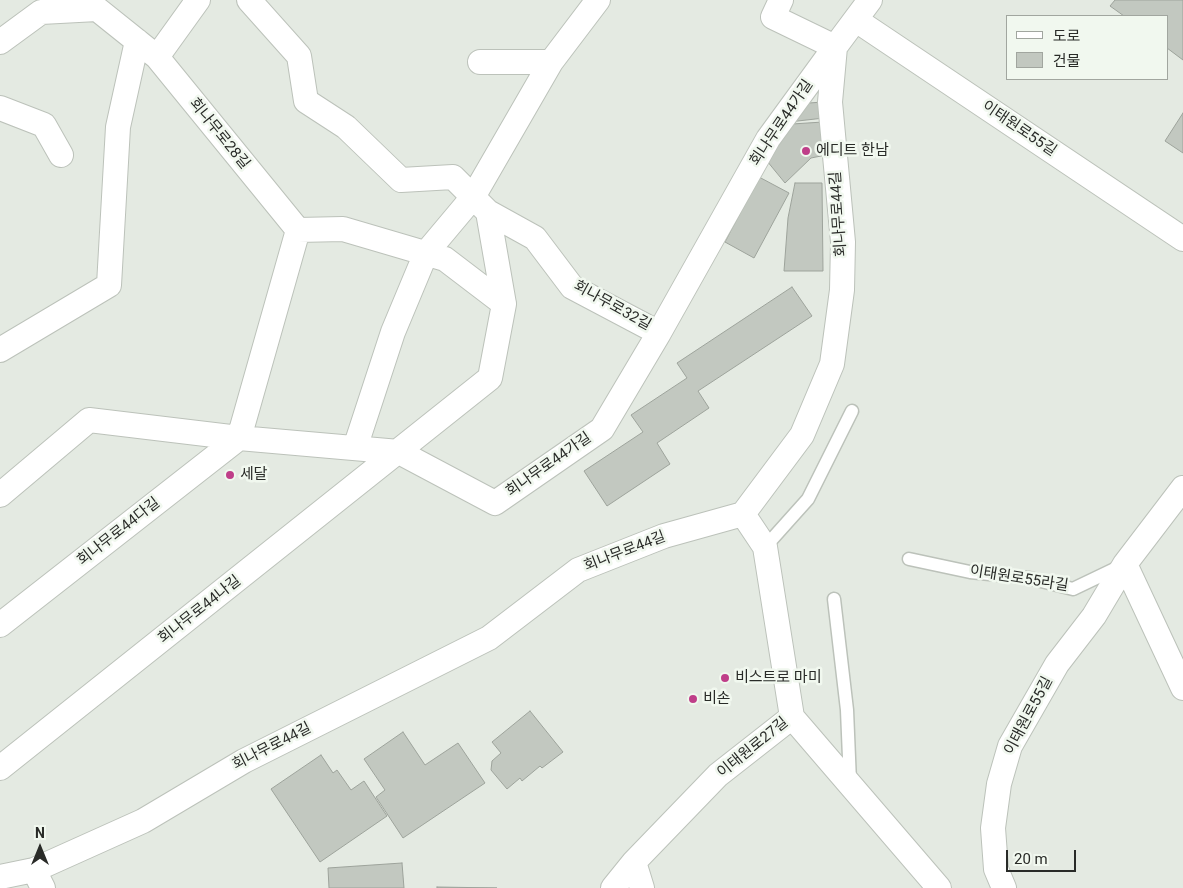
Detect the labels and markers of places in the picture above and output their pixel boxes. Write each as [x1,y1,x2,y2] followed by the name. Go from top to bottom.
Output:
[816,142,889,160] place label: 에디트 한남
[800,145,812,157] marker: 에디트 한남
[240,466,268,484] place label: 세달
[224,469,236,481] marker: 세달
[735,669,822,687] place label: 비스트로 마미
[719,672,731,684] marker: 비스트로 마미
[703,690,731,708] place label: 비손
[687,693,699,705] marker: 비손

